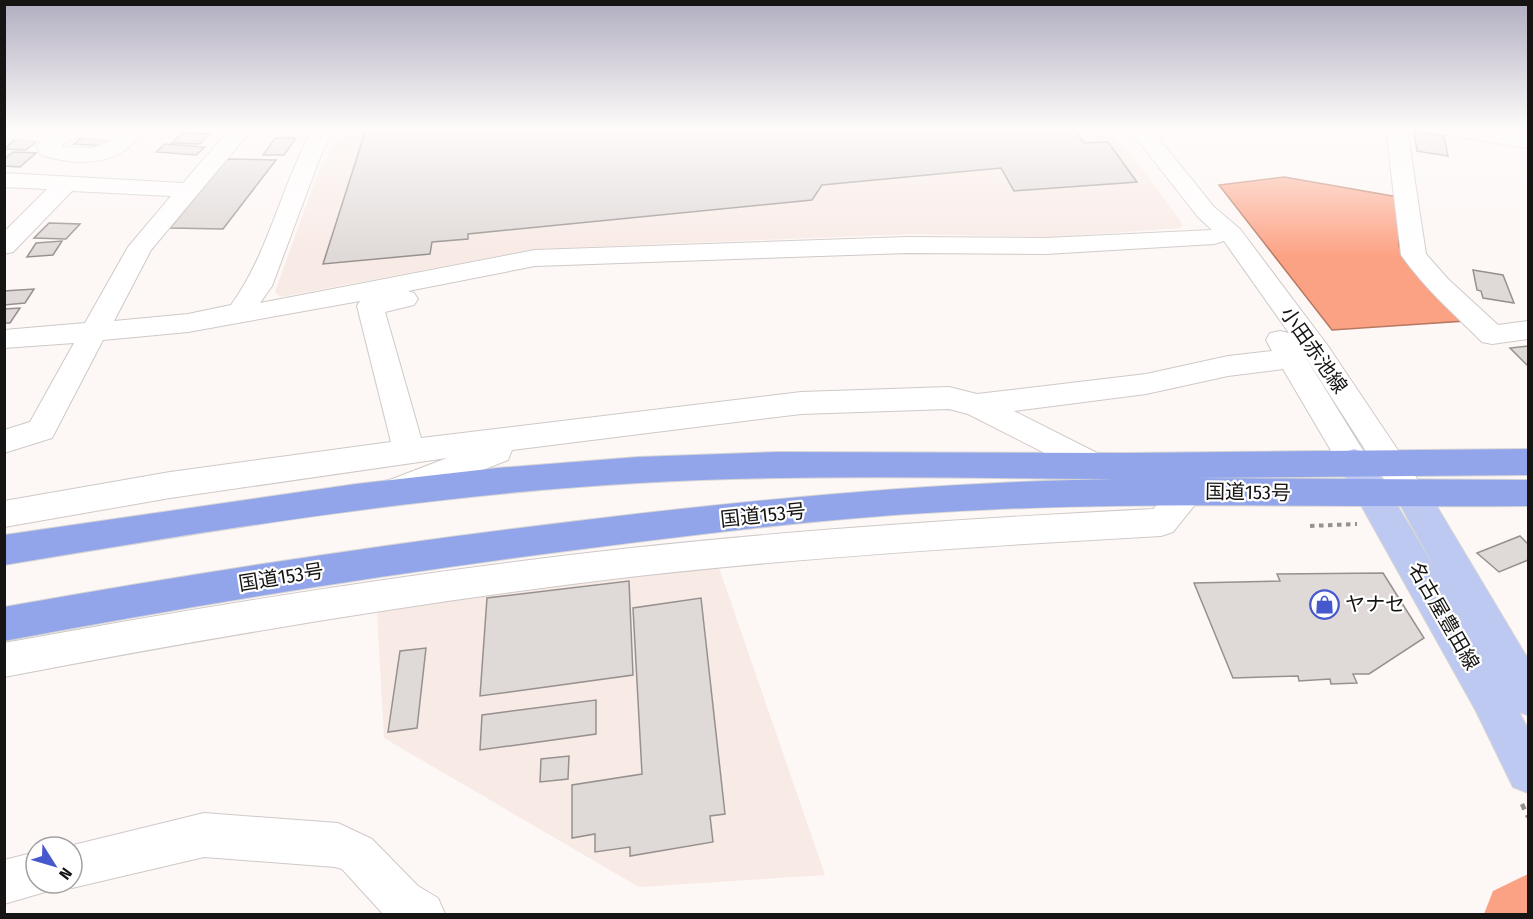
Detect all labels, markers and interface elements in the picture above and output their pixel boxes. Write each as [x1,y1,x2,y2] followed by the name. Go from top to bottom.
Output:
[1275,302,1353,398] street label: 小田赤池線
[1205,479,1291,505] street label: 国道153号
[719,499,807,531] street label: 国道153号
[237,558,325,596] street label: 国道153号
[1404,558,1484,674] street label: 名古屋豊田線
[1308,588,1340,620] shop icon: ヤナセ
[1345,592,1405,616] place label: ヤナセ
[24,835,84,895] north arrow
[55,864,76,883] text: N

